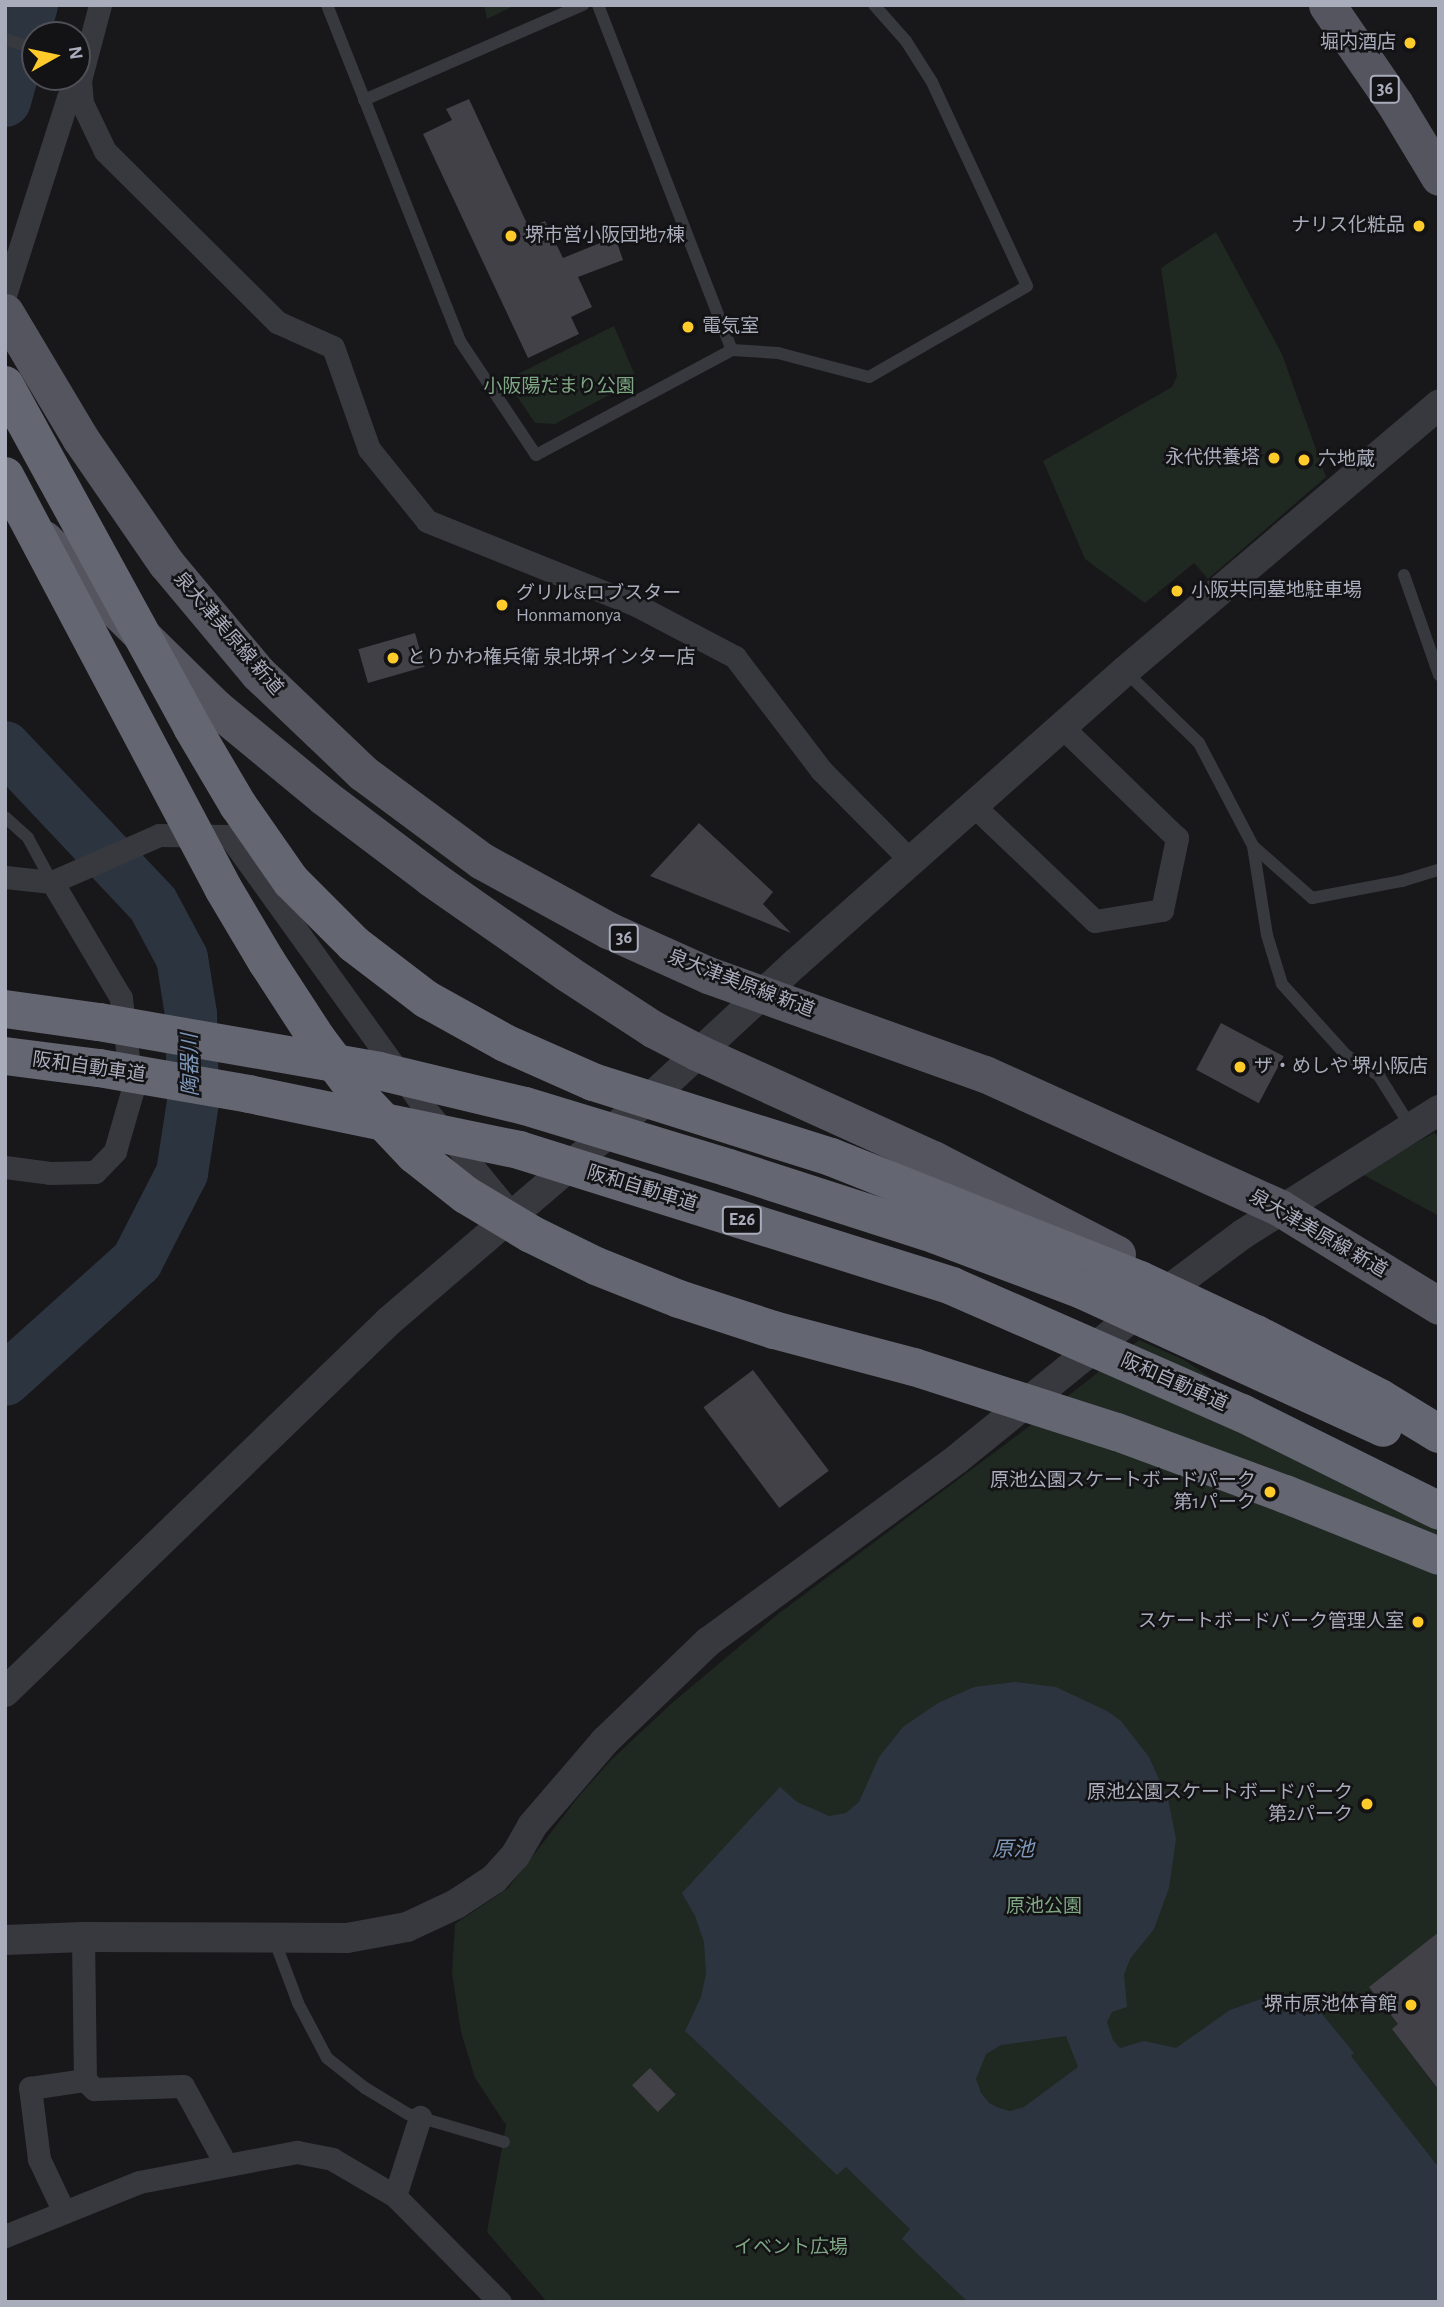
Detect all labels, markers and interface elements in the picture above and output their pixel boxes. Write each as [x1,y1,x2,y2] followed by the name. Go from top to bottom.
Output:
[21,21,91,91] north arrow
[1320,32,1396,54] place label: 堀内酒店
[1402,35,1418,51] marker: 堀内酒店
[65,45,86,61] text: N
[1369,74,1401,104] road number: 36
[1291,215,1405,237] place label: ナリス化粧品
[1411,218,1427,234] marker: ナリス化粧品
[525,225,685,247] place label: 堺市営小阪団地7棟
[503,228,519,244] marker: 堺市営小阪団地7棟
[702,316,759,338] place label: 電気室
[680,319,696,335] marker: 電気室
[483,376,635,398] park label: 小阪陽だまり公園
[1165,447,1260,469] place label: 永代供養塔
[1318,449,1375,471] place label: 六地蔵
[1266,450,1282,466] marker: 永代供養塔
[1296,452,1312,468] marker: 六地蔵
[169,568,287,700] street label: 泉大津美原線 新道
[1191,580,1362,602] place label: 小阪共同墓地駐車場
[516,583,681,627] place label: グリル&ロブスター Honmamonya
[1169,583,1185,599] marker: 小阪共同墓地駐車場
[494,597,510,613] marker: グリル&ロブスター Honmamonya
[407,647,695,669] place label: とりかわ権兵衛 泉北堺インター店
[385,650,401,666] marker: とりかわ権兵衛 泉北堺インター店
[608,923,640,953] road number: 36
[664,946,818,1022] street label: 泉大津美原線 新道
[178,1033,204,1097] water label: 陶器川
[31,1049,147,1087] street label: 阪和自動車道
[1254,1056,1428,1078] place label: ザ・めしや 堺小阪店
[1232,1059,1248,1075] marker: ザ・めしや 堺小阪店
[584,1161,700,1217] street label: 阪和自動車道
[1245,1185,1391,1283] street label: 泉大津美原線 新道
[721,1205,763,1234] road number: E26
[1117,1349,1231,1417] street label: 阪和自動車道
[990,1470,1256,1514] place label: 原池公園スケートボードパーク 第1パーク
[1262,1484,1278,1500] marker: 原池公園スケートボードパーク 第1パーク
[1138,1611,1404,1633] place label: スケートボードパーク管理人室
[1410,1614,1426,1630] marker: スケートボードパーク管理人室
[1087,1782,1353,1826] place label: 原池公園スケートボードパーク 第2パーク
[1359,1796,1375,1812] marker: 原池公園スケートボードパーク 第2パーク
[992,1837,1034,1863] water label: 原池
[1006,1896,1082,1918] park label: 原池公園
[1264,1994,1397,2016] place label: 堺市原池体育館
[1403,1997,1419,2013] marker: 堺市原池体育館
[734,2237,848,2259] park label: イベント広場

